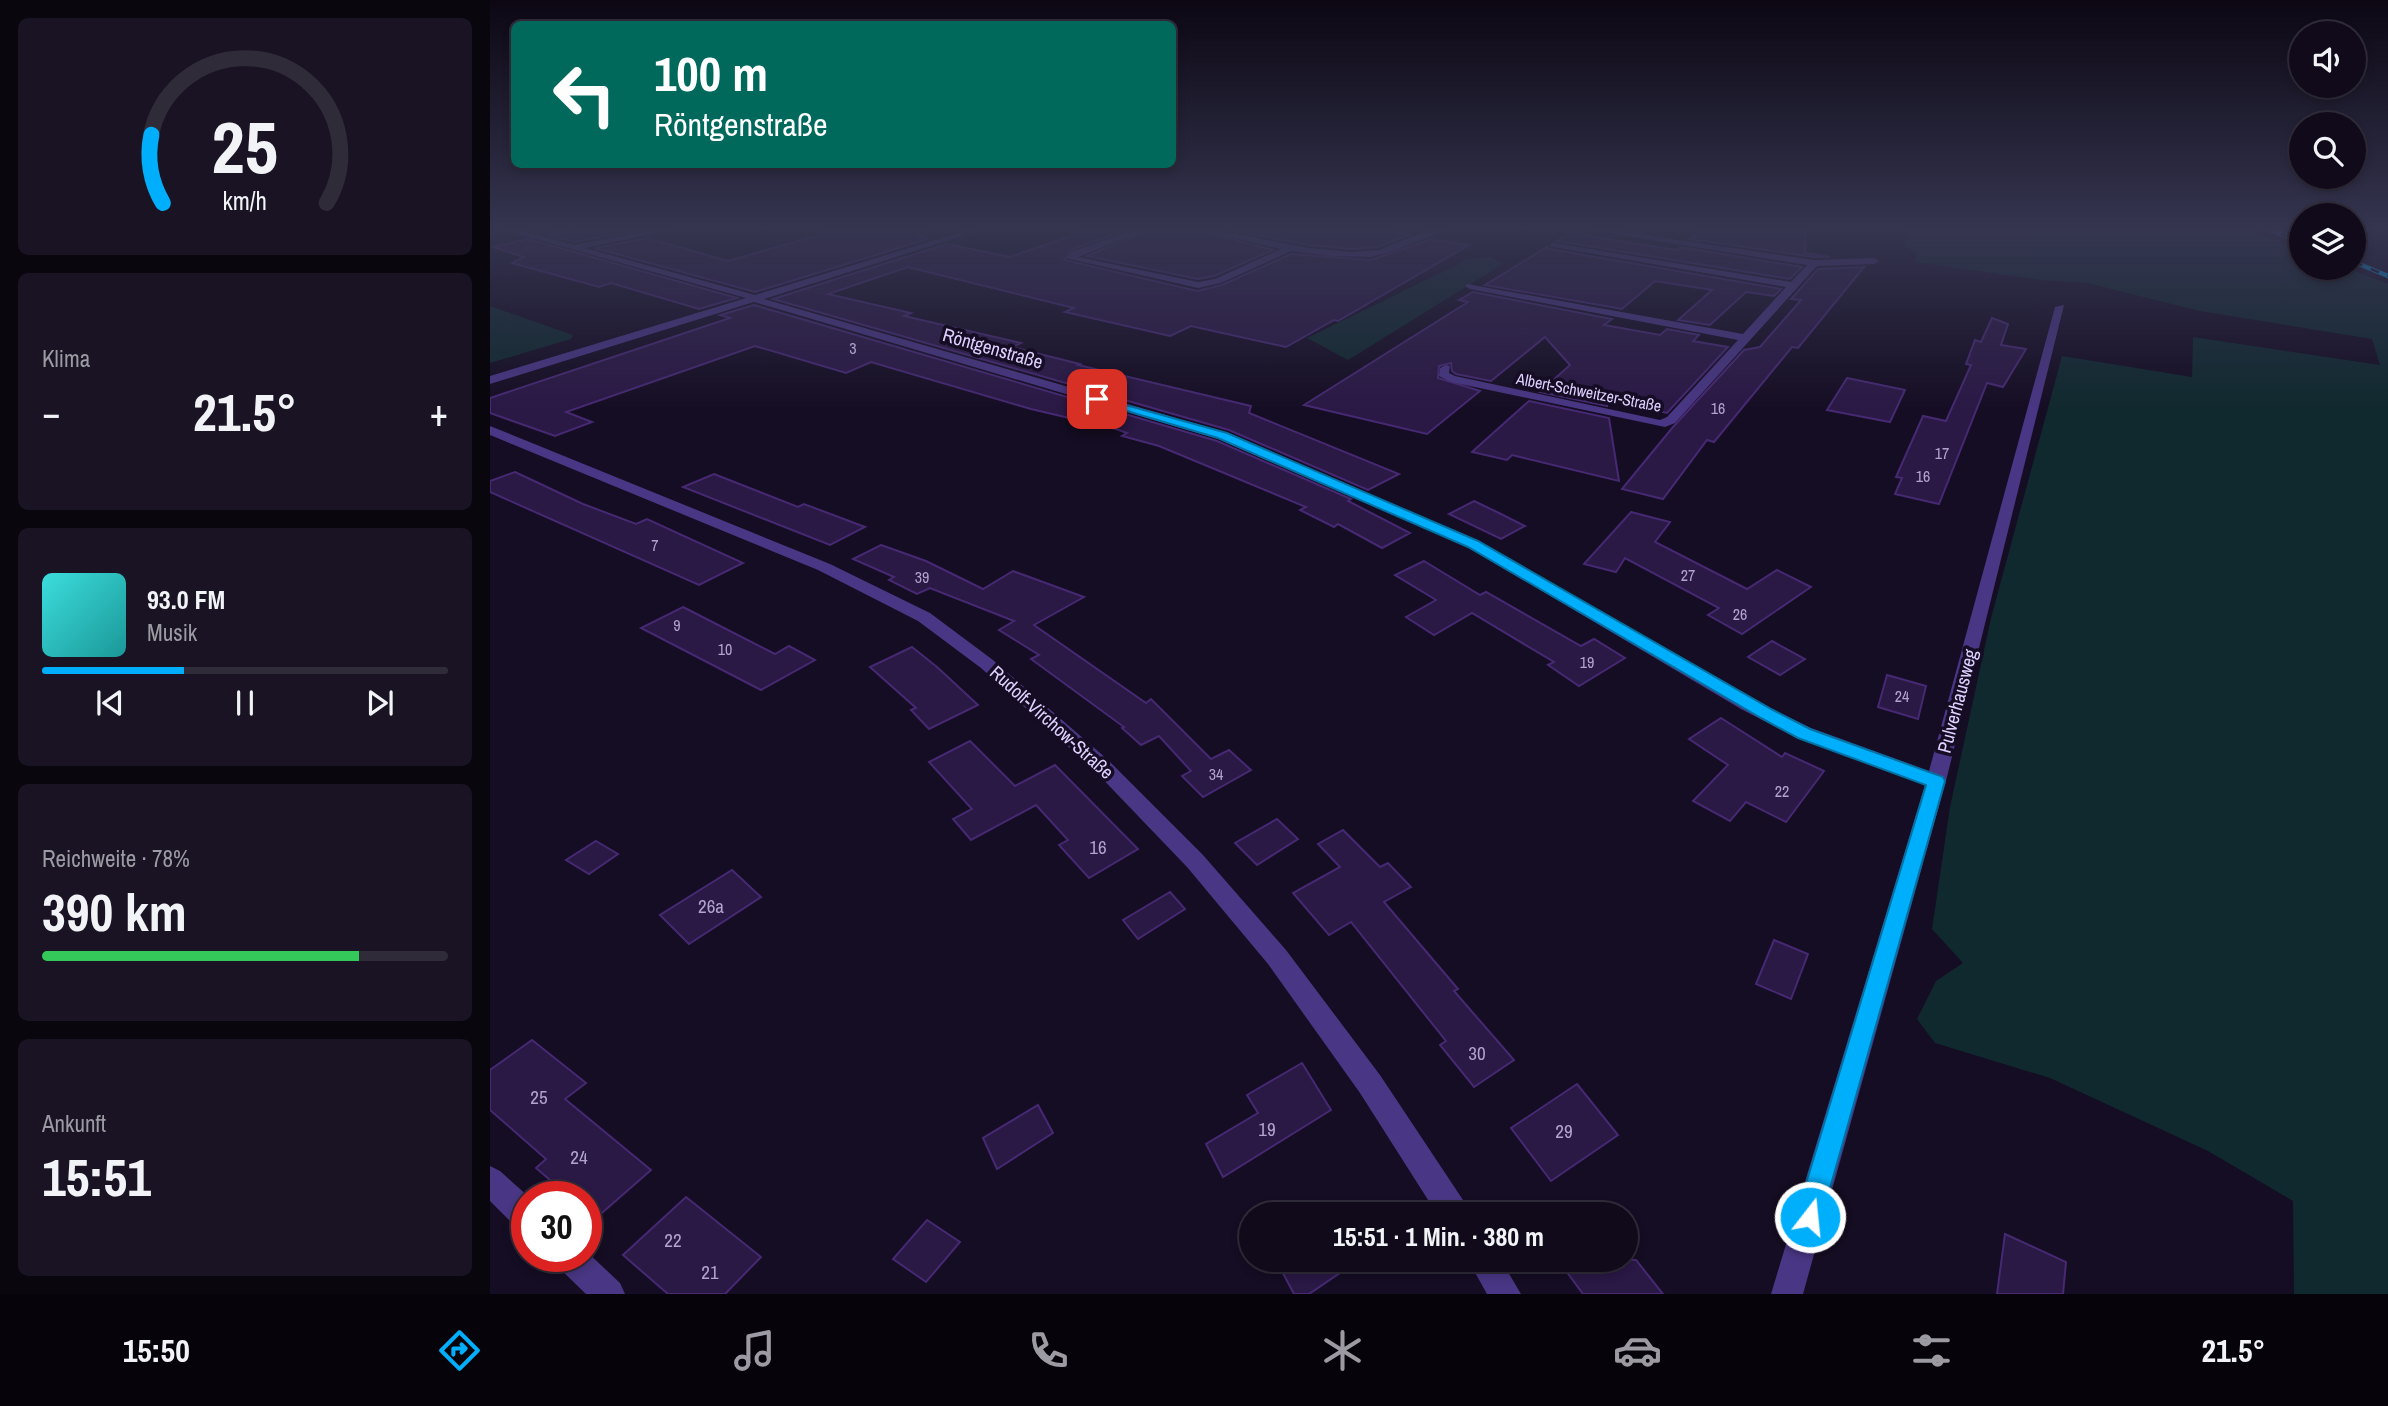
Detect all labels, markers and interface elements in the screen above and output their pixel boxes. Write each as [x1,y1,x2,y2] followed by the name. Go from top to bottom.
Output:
[2289,21,2366,280] map controls
[2289,21,2366,98] button: sound
[654,40,768,106] text: 100 m
[539,49,630,140] icon: left
[212,98,278,196] text: 25
[654,103,828,146] text: Röntgenstraße
[2289,112,2366,189] button: search
[223,183,267,217] text: km/h
[2289,203,2366,280] button: layers
[940,321,1046,375] street label: Röntgenstraße
[849,337,857,359] house number: 3
[42,343,90,374] text: Klima
[1514,367,1663,417] street label: Albert-Schweitzer-Straße
[1067,369,1127,429] pin
[193,377,297,447] text: 21.5°
[1078,380,1116,418] icon: arrive
[42,387,60,438] text: −
[430,387,448,438] text: +
[1711,397,1725,419] house number: 16
[1935,442,1949,464] house number: 17
[1916,465,1930,487] house number: 16
[651,534,659,556] house number: 7
[1681,564,1695,586] house number: 27
[915,566,929,588] house number: 39
[147,582,225,617] text: 93.0 FM
[1733,603,1747,625] house number: 26
[673,614,681,636] house number: 9
[147,617,197,648] text: Musik
[718,638,732,660] house number: 10
[1931,646,1983,756] street label: Pulverhausweg
[1580,651,1594,673] house number: 19
[985,659,1119,785] street label: Rudolf-Virchow-Straße
[91,684,129,722] icon: previous
[226,684,264,722] icon: pause
[361,684,399,722] icon: next
[1895,685,1909,707] house number: 24
[1209,763,1223,785] house number: 34
[1775,780,1789,802] house number: 22
[1089,834,1107,860] house number: 16
[42,843,190,874] text: Reichweite · 78%
[42,877,187,947] text: 390 km
[698,893,724,919] house number: 26a
[1468,1040,1486,1066] house number: 30
[530,1084,548,1110] house number: 25
[42,1108,106,1139] text: Ankunft
[1258,1116,1276,1142] house number: 19
[1555,1118,1573,1144] house number: 29
[42,1142,151,1212] text: 15:51
[570,1144,588,1170] house number: 24
[1773,1180,1847,1254] position arrow
[511,1181,602,1272] speed limit sign: 30
[1333,1219,1544,1254] text: 15:51 · 1 Min. · 380 m
[664,1227,682,1253] house number: 22
[701,1259,719,1285] house number: 21
[435,1326,484,1375] icon: directions
[730,1326,779,1375] icon: music
[1024,1326,1073,1375] icon: phone
[1318,1326,1367,1375] icon: climate
[1613,1326,1662,1375] icon: car
[1907,1326,1956,1375] icon: filters
[123,1329,190,1372] text: 15:50
[2201,1329,2265,1372] text: 21.5°

